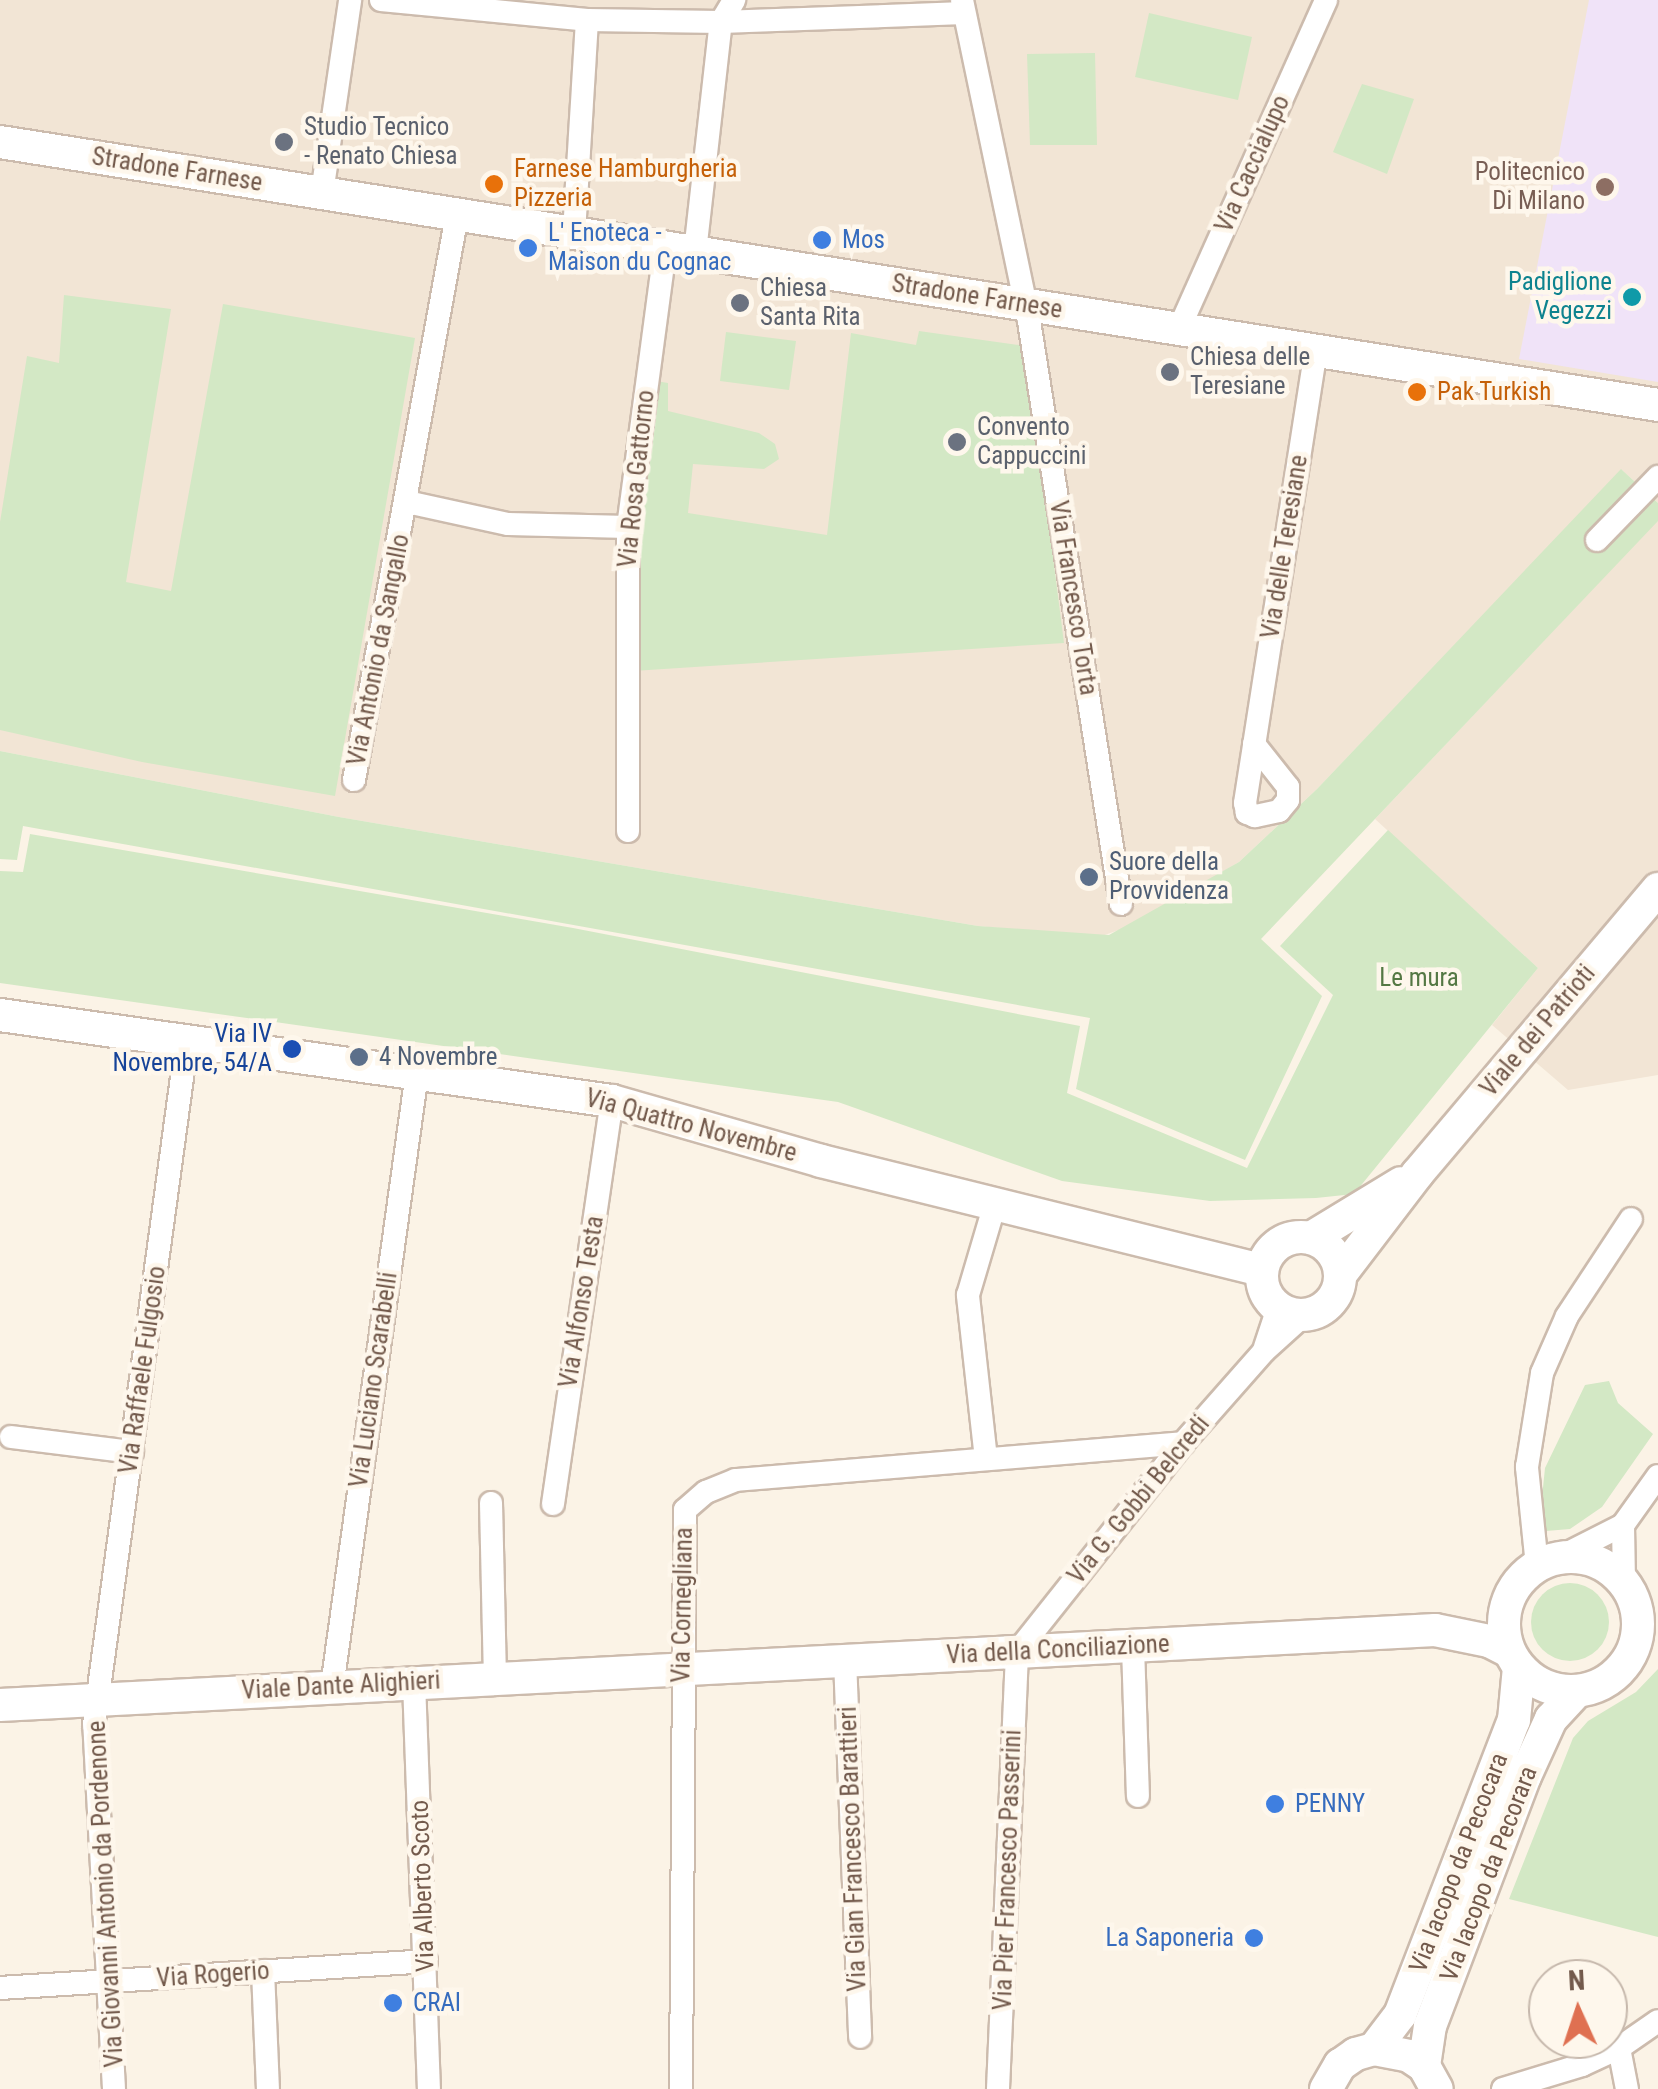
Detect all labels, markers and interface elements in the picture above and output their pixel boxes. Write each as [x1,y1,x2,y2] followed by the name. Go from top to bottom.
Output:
[1209,91,1297,237] street label: Via Caccialupo
[304,113,458,172] place label: Studio Tecnico - Renato Chiesa
[273,131,295,153] marker: Studio Tecnico - Renato Chiesa
[90,142,264,198] street label: Stradone Farnese
[514,155,737,214] place label: Farnese Hamburgheria Pizzeria
[1475,158,1585,217] place label: Politecnico Di Milano
[483,173,505,195] marker: Farnese Hamburgheria Pizzeria
[1594,176,1616,198] marker: Politecnico Di Milano
[548,219,731,278] place label: L' Enoteca - Maison du Cognac
[842,225,885,255] place label: Mos
[811,229,833,251] marker: Mos
[517,237,539,259] marker: L' Enoteca - Maison du Cognac
[1508,268,1612,327] place label: Padiglione Vegezzi
[890,269,1064,325] street label: Stradone Farnese
[760,274,861,333] place label: Chiesa Santa Rita
[1621,286,1643,308] marker: Padiglione Vegezzi
[729,292,751,314] marker: Chiesa Santa Rita
[1190,343,1310,402] place label: Chiesa delle Teresiane
[1159,361,1181,383] marker: Chiesa delle Teresiane
[1437,377,1552,407] place label: Pak Turkish
[1406,381,1428,403] marker: Pak Turkish
[613,389,661,569] street label: Via Rosa Gattorno
[977,413,1087,472] place label: Convento Cappuccini
[946,431,968,453] marker: Convento Cappuccini
[1256,453,1314,641] street label: Via delle Teresiane
[1043,498,1103,698] street label: Via Francesco Torta
[342,532,416,768] street label: Via Antonio da Sangallo
[1109,848,1229,907] place label: Suore della Provvidenza
[1078,866,1100,888] marker: Suore della Provvidenza
[1474,959,1602,1103] street label: Viale dei Patrioti
[1379,963,1459,993] park label: Le mura
[113,1020,272,1079] place label: Via IV Novembre, 54/A
[281,1038,303,1060] marker: Via IV Novembre, 54/A
[379,1042,497,1072] place label: 4 Novembre
[348,1046,370,1068] marker: 4 Novembre
[582,1083,800,1169] street label: Via Quattro Novembre
[554,1214,610,1390] street label: Via Alfonso Testa
[114,1264,172,1476] street label: Via Raffaele Fulgosio
[344,1270,404,1490] street label: Via Luciano Scarabelli
[1062,1410,1216,1590] street label: Via G. Gobbi Belcredi
[667,1527,699,1683] street label: Via Cornegliana
[946,1629,1170,1671] street label: Via della Conciliazione
[241,1666,441,1706] street label: Viale Dante Alighieri
[833,1706,873,1992] street label: Via Gian Francesco Barattieri
[82,1720,130,2068] street label: Via Giovanni Antonio da Pordenone
[988,1729,1028,2011] street label: Via Pier Francesco Passerini
[1403,1749,1515,1977] street label: Via Iacopo da Pecocara
[1434,1762,1544,1986] street label: Via Iacopo da Pecorara
[1295,1789,1365,1819] place label: PENNY
[1264,1793,1286,1815] marker: PENNY
[405,1799,441,1973] street label: Via Alberto Scoto
[1105,1923,1234,1953] place label: La Saponeria
[1243,1927,1265,1949] marker: La Saponeria
[155,1956,271,1994] street label: Via Rogerio
[1528,1959,1628,2059] north arrow
[1567,1964,1586,1997] text: N
[413,1988,461,2018] place label: CRAI
[382,1992,404,2014] marker: CRAI

